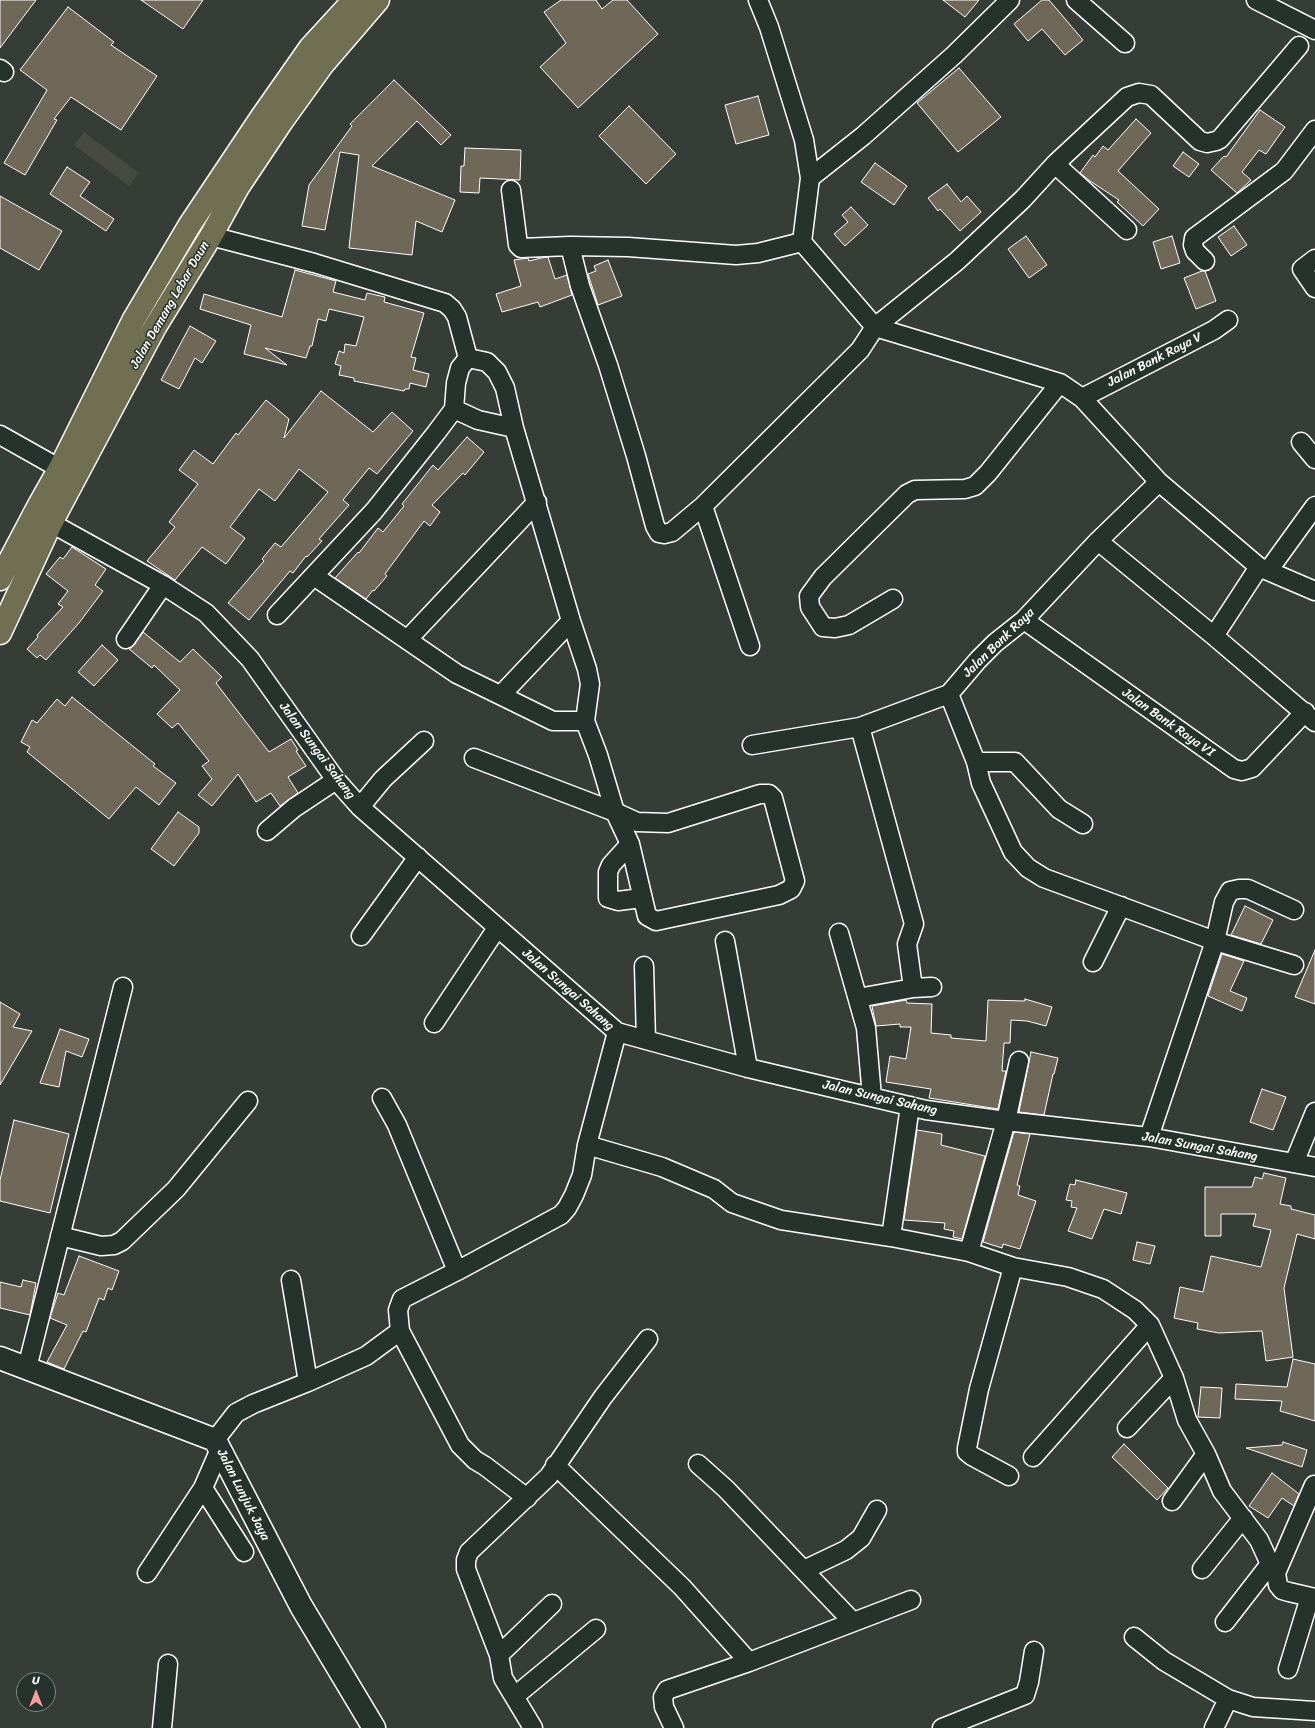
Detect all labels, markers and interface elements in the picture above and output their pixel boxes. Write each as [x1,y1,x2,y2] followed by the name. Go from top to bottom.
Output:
[127,239,213,371] street label: Jalan Demang Lebar Daun
[1105,329,1205,391] street label: Jalan Bank Raya V
[960,605,1038,681] street label: Jalan Bank Raya
[1119,685,1217,761] street label: Jalan Bank Raya VI
[276,700,358,802] street label: Jalan Sungai Sahang
[519,946,617,1034] street label: Jalan Sungai Sahang
[821,1077,939,1119] street label: Jalan Sungai Sahang
[1141,1129,1259,1165] street label: Jalan Sungai Sahang
[213,1447,273,1543] street label: Jalan Lunjuk Jaya
[32,1671,40,1690] text: U
[16,1672,56,1712] north arrow

